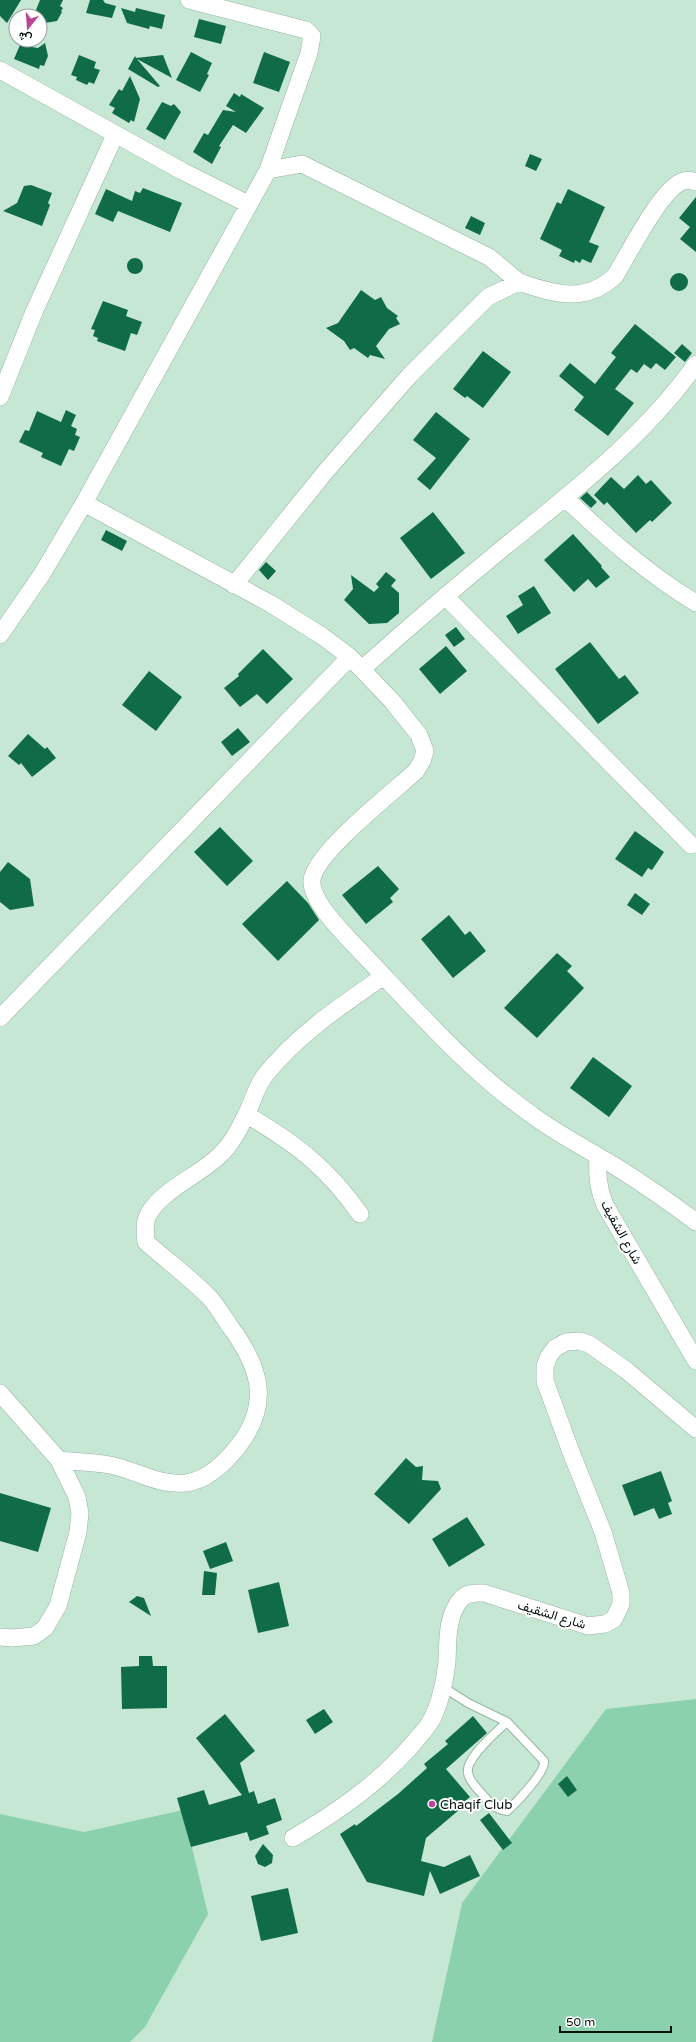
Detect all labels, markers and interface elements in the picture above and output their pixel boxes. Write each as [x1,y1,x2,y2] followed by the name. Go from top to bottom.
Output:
[8,8,48,48] north arrow
[17,29,33,45] text: ش
[596,1198,645,1268] street label: شارع الشقيف
[515,1597,588,1634] street label: شارع الشقيف
[440,1797,512,1813] place label: Chaqif Club
[427,1799,437,1809] marker: Chaqif Club
[560,2008,671,2034] scale bar
[566,2015,595,2029] text: 50 m

